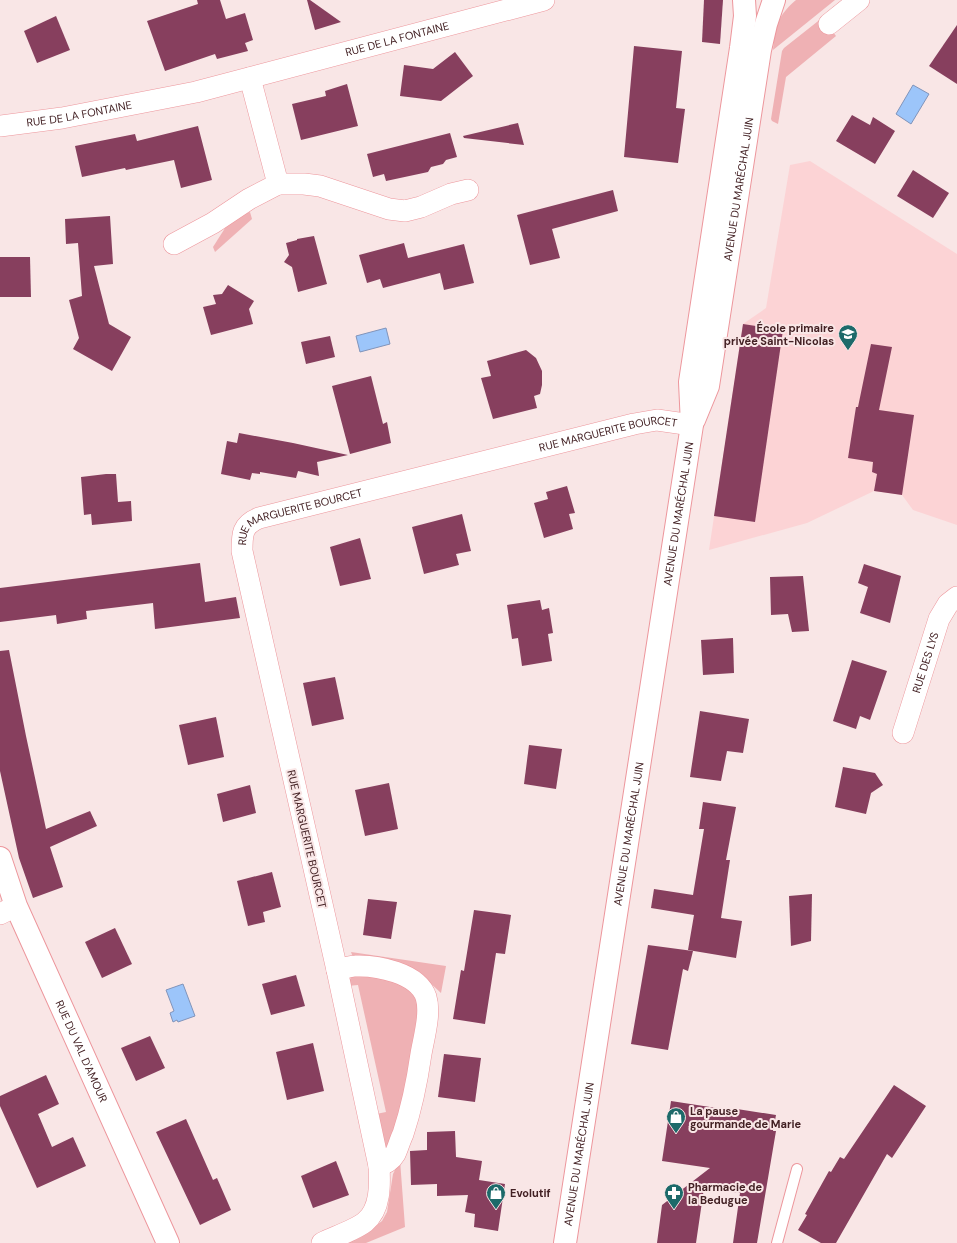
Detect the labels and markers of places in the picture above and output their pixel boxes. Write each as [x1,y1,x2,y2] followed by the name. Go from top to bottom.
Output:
[724,321,834,348] place label: École primaire privée Saint-Nicolas
[837,323,859,351] school or university icon: École primaire privée Saint-Nicolas
[690,1104,801,1131] place label: La pause gourmande de Marie
[665,1106,687,1134] shop icon: La pause gourmande de Marie
[688,1180,762,1207] place label: Pharmacie de la Bedugue
[485,1182,507,1210] shop icon: Evolutif
[663,1182,685,1210] pharmacy icon: Pharmacie de la Bedugue
[510,1186,551,1200] place label: Evolutif

